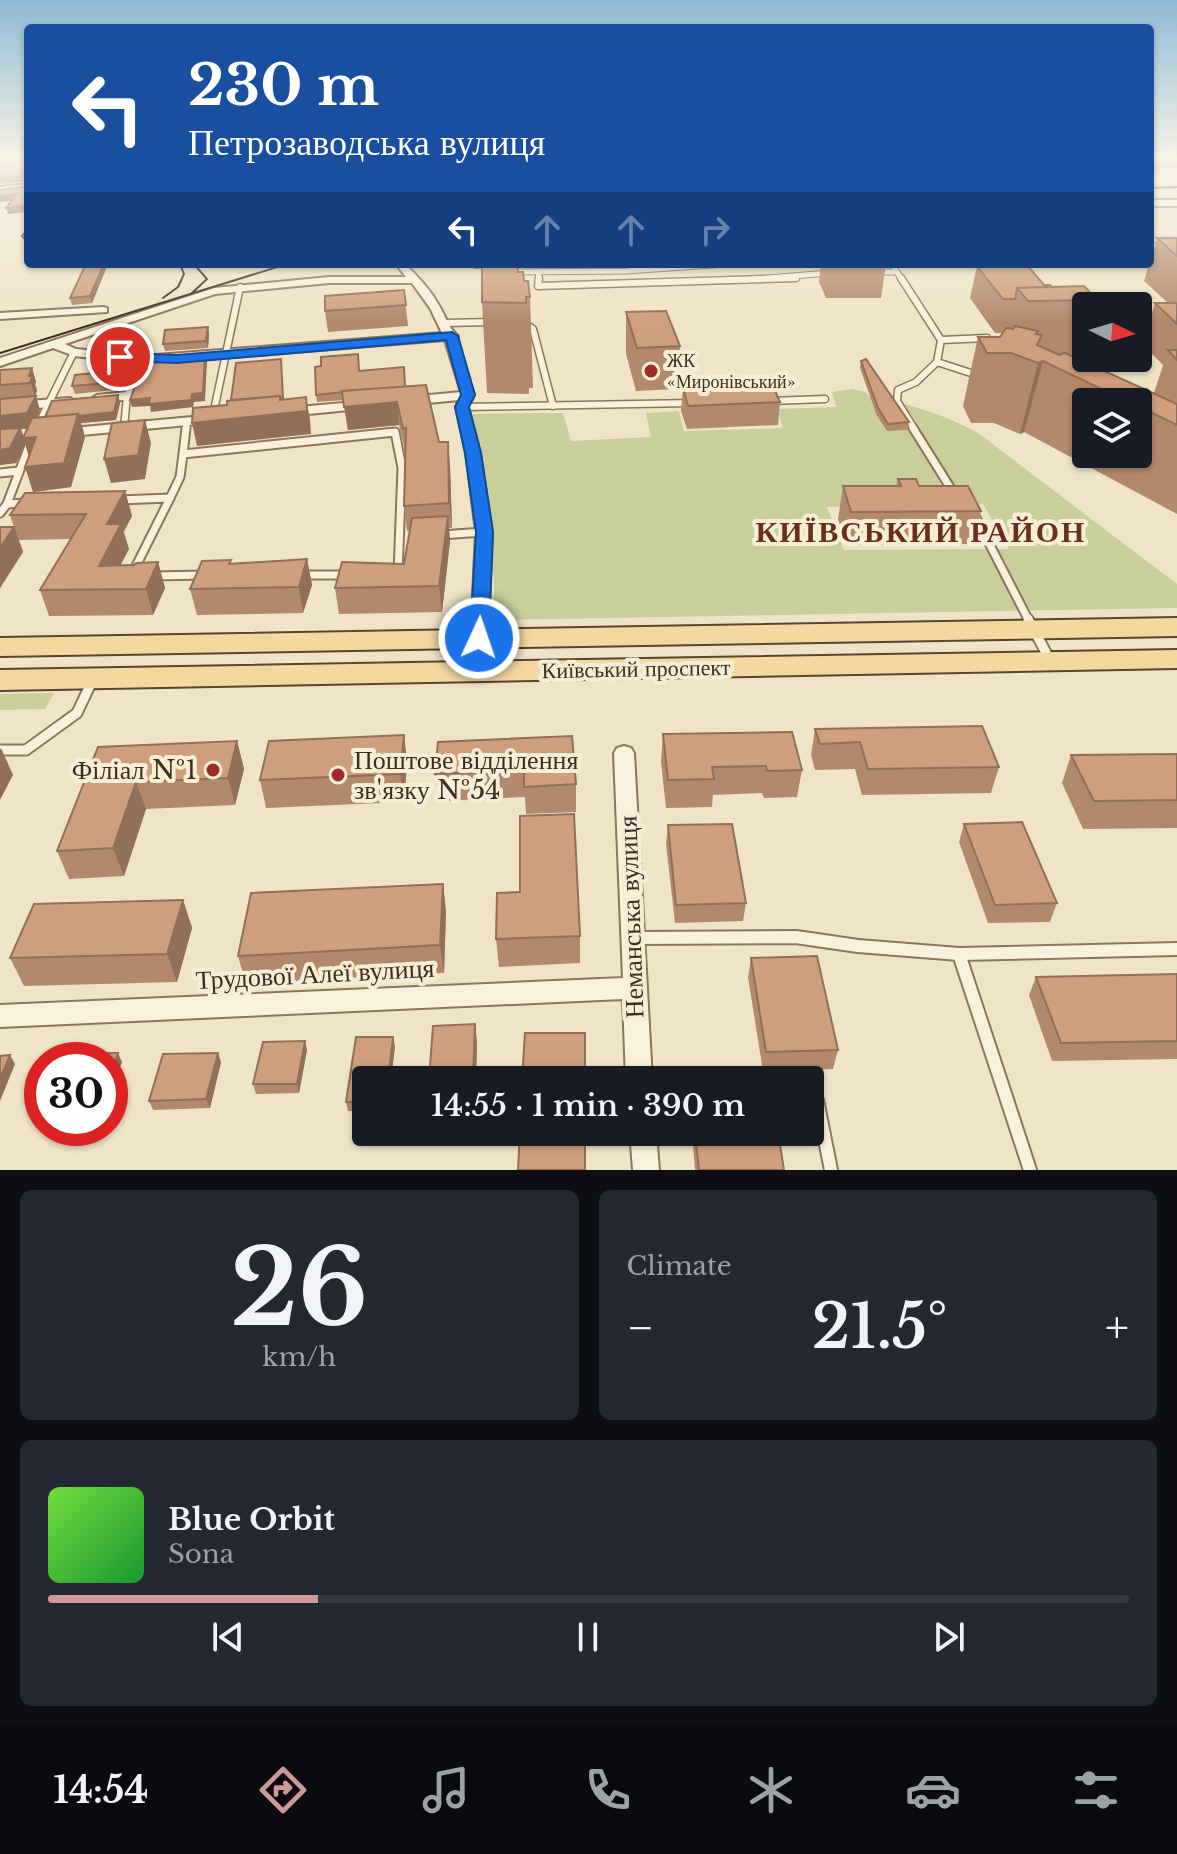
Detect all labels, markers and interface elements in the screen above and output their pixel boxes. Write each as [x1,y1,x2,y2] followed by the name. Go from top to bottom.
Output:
[188,51,379,120] text: 230 m
[56,56,160,160] icon: left
[188,120,545,165] text: Петрозаводська вулиця
[441,208,485,252] icon: left
[525,208,569,252] icon: ahead
[609,208,653,252] icon: ahead
[693,208,737,252] icon: right
[1072,292,1152,372] north arrow
[1072,292,1152,468] map controls
[86,323,154,391] pin
[98,335,142,379] icon: arrive
[667,350,795,393] place label: ЖК «Миронівський»
[642,362,660,380] marker: ЖК «Миронівський»
[1072,388,1152,468] button: layers
[756,513,1086,550] district label: КИЇВСЬКИЙ РАЙОН
[437,596,521,680] position arrow
[541,654,731,684] street label: Київський проспект
[354,744,578,806] place label: Поштове відділення зв'язку №54
[72,754,197,786] place label: Філіал №1
[204,761,222,779] marker: Філіал №1
[329,766,347,784] marker: Поштове відділення зв'язку №54
[611,815,651,1019] street label: Неманська вулиця
[195,952,435,996] street label: Трудової Алеї вулиця
[24,1042,128,1146] speed limit sign: 30
[431,1087,745,1124] text: 14:55 · 1 min · 390 m
[230,1224,368,1353] text: 26
[627,1250,732,1282] text: Climate
[812,1290,948,1364] text: 21.5°
[627,1300,654,1355] text: −
[1105,1300,1129,1355] text: +
[262,1341,336,1373] text: km/h
[168,1501,335,1538] text: Blue Orbit
[168,1538,234,1570] text: Sona
[206,1615,250,1659] icon: previous
[566,1615,610,1659] icon: pause
[927,1615,971,1659] icon: next
[255,1762,311,1818] icon: directions
[418,1762,474,1818] icon: music
[580,1762,636,1818] icon: phone
[743,1762,799,1818] icon: climate
[905,1762,961,1818] icon: car
[1068,1762,1124,1818] icon: filters
[53,1768,148,1813] text: 14:54

